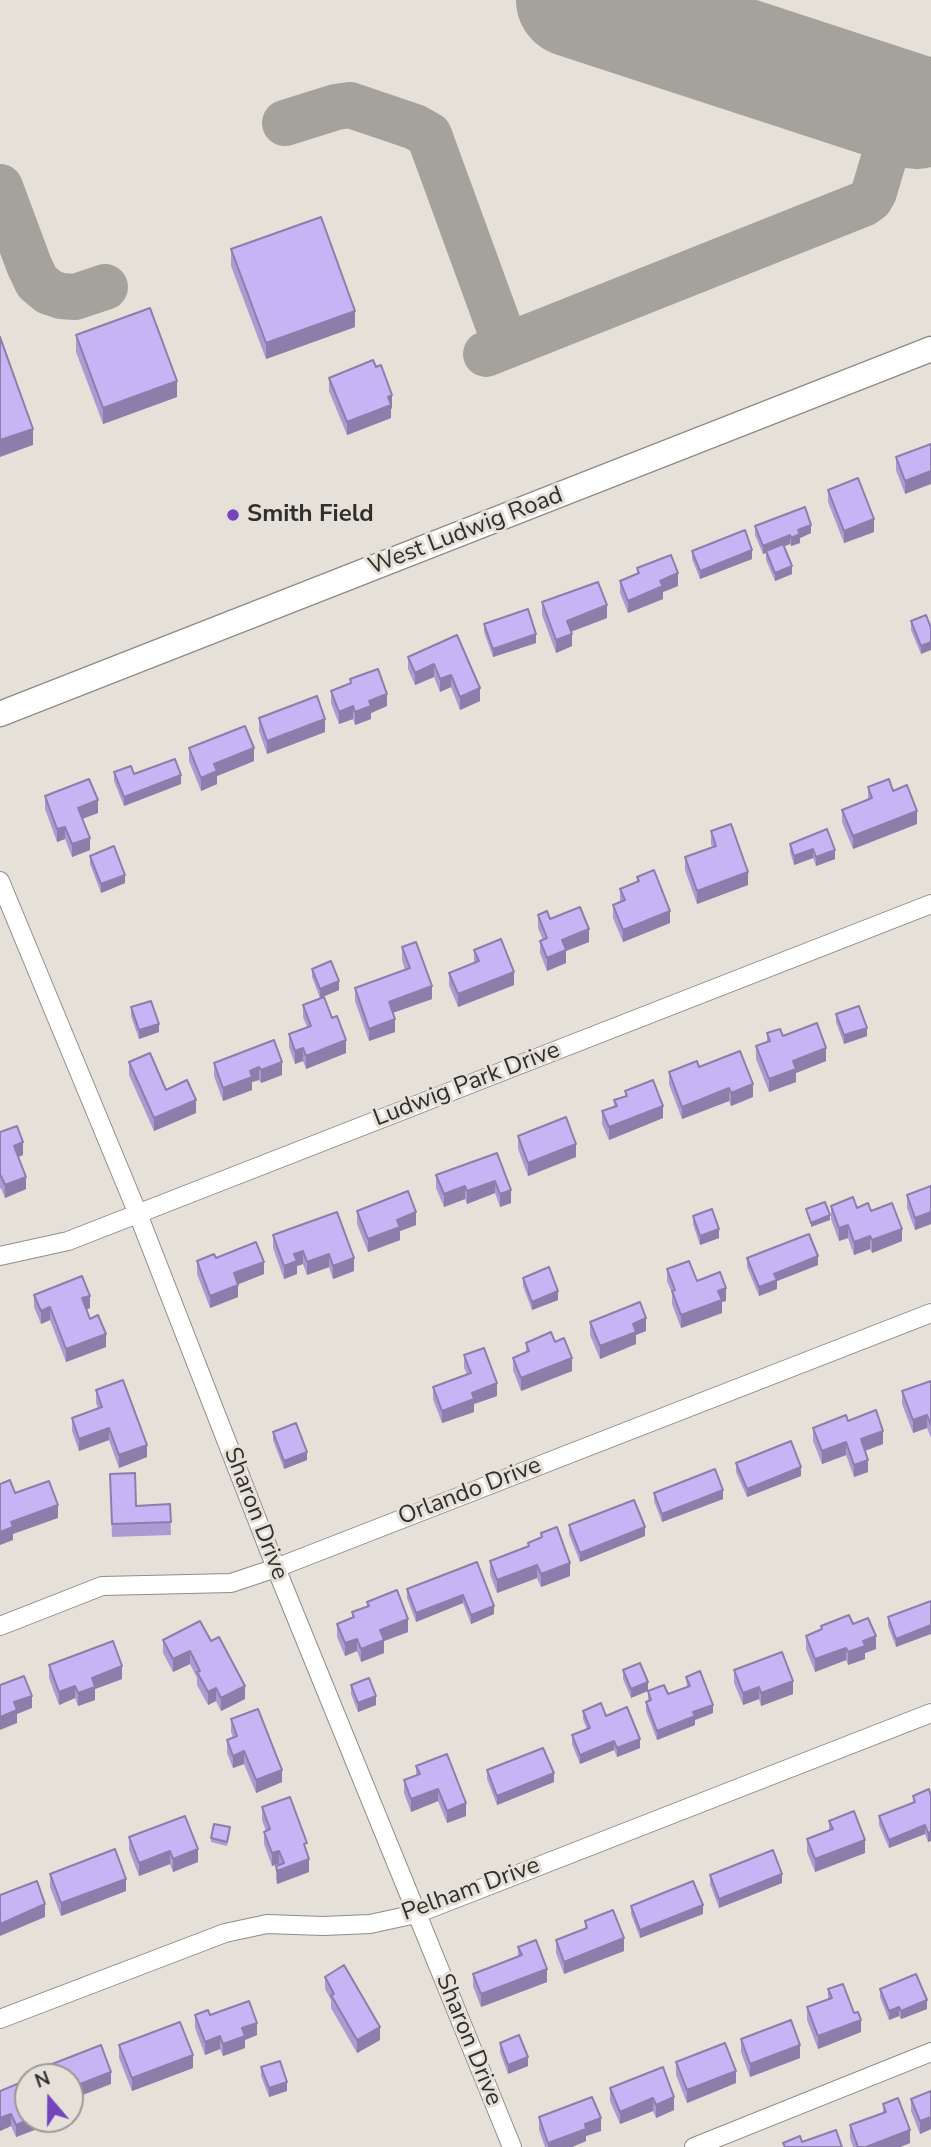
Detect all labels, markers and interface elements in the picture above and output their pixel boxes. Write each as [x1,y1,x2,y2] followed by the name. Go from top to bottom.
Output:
[365,482,567,582] street label: West Ludwig Road
[247,501,374,529] place label: Smith Field
[225,507,241,523] marker: Smith Field
[370,1036,564,1134] street label: Ludwig Park Drive
[217,1444,293,1584] street label: Sharon Drive
[394,1452,546,1532] street label: Orlando Drive
[398,1852,544,1928] street label: Pelham Drive
[428,1970,508,2110] street label: Sharon Drive
[14,2063,84,2133] north arrow
[31,2065,54,2095] text: N

